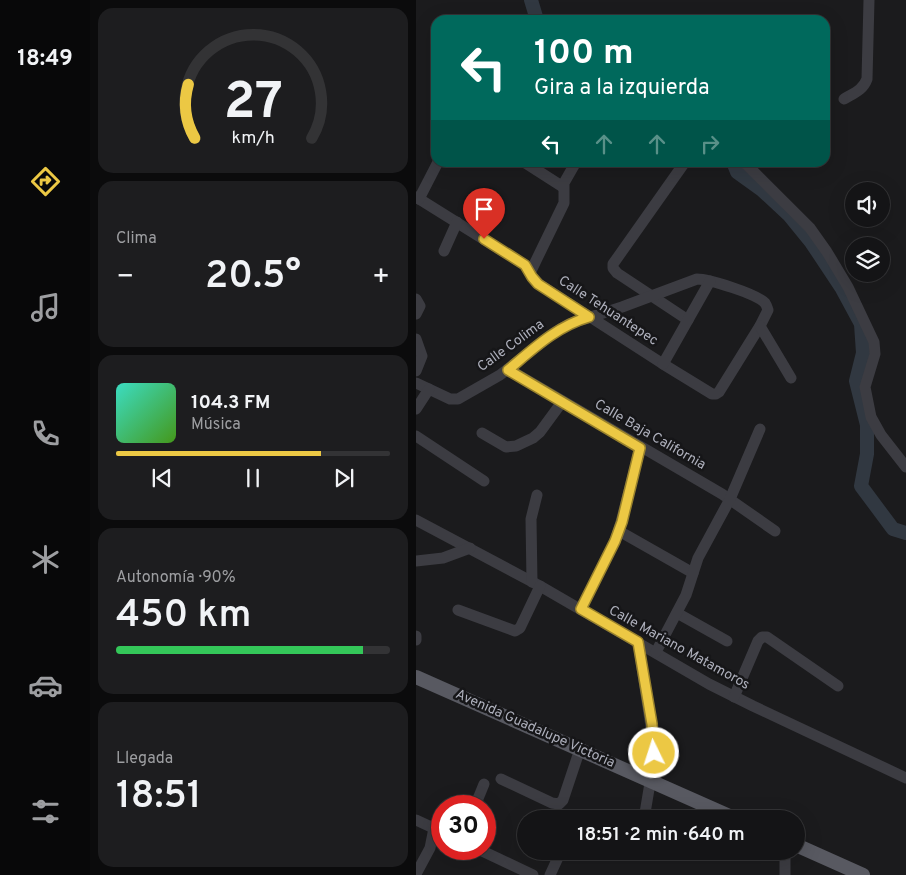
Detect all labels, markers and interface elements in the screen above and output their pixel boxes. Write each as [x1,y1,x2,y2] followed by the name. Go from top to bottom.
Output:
[534,32,634,76] text: 100 m
[451,35,516,100] icon: left
[17,46,73,73] text: 18:49
[223,71,283,137] text: 27
[534,75,710,102] text: Gira a la izquierda
[231,127,275,150] text: km/h
[537,130,565,158] icon: left
[590,130,618,158] icon: ahead
[643,130,671,158] icon: ahead
[696,130,724,158] icon: right
[28,164,63,199] icon: directions
[845,182,890,282] map controls
[845,182,890,227] button: sound
[463,188,505,239] pin
[470,195,498,223] icon: arrive
[116,229,157,249] text: Clima
[845,237,890,282] button: layers
[205,253,301,302] text: 20.5°
[116,260,134,296] text: −
[372,260,390,296] text: +
[555,272,661,350] street label: Calle Tehuantepec
[28,290,63,325] icon: music
[474,316,548,376] street label: Calle Colima
[191,391,270,415] text: 104.3 FM
[591,396,709,474] street label: Calle Baja California
[191,415,241,435] text: Música
[28,416,63,451] icon: phone
[148,464,176,492] icon: previous
[239,464,267,492] icon: pause
[330,464,358,492] icon: next
[28,542,63,577] icon: climate
[116,568,236,588] text: Autonomía · 90%
[116,592,251,641] text: 450 km
[606,602,752,694] street label: Calle Mariano Matamoros
[28,668,63,703] icon: car
[453,686,617,772] street label: Avenida Guadalupe Victoria
[627,726,679,778] position arrow
[116,749,173,769] text: Llegada
[116,773,202,822] text: 18:51
[28,794,63,829] icon: filters
[431,795,496,860] speed limit sign: 30
[577,823,745,847] text: 18:51 · 2 min · 640 m

